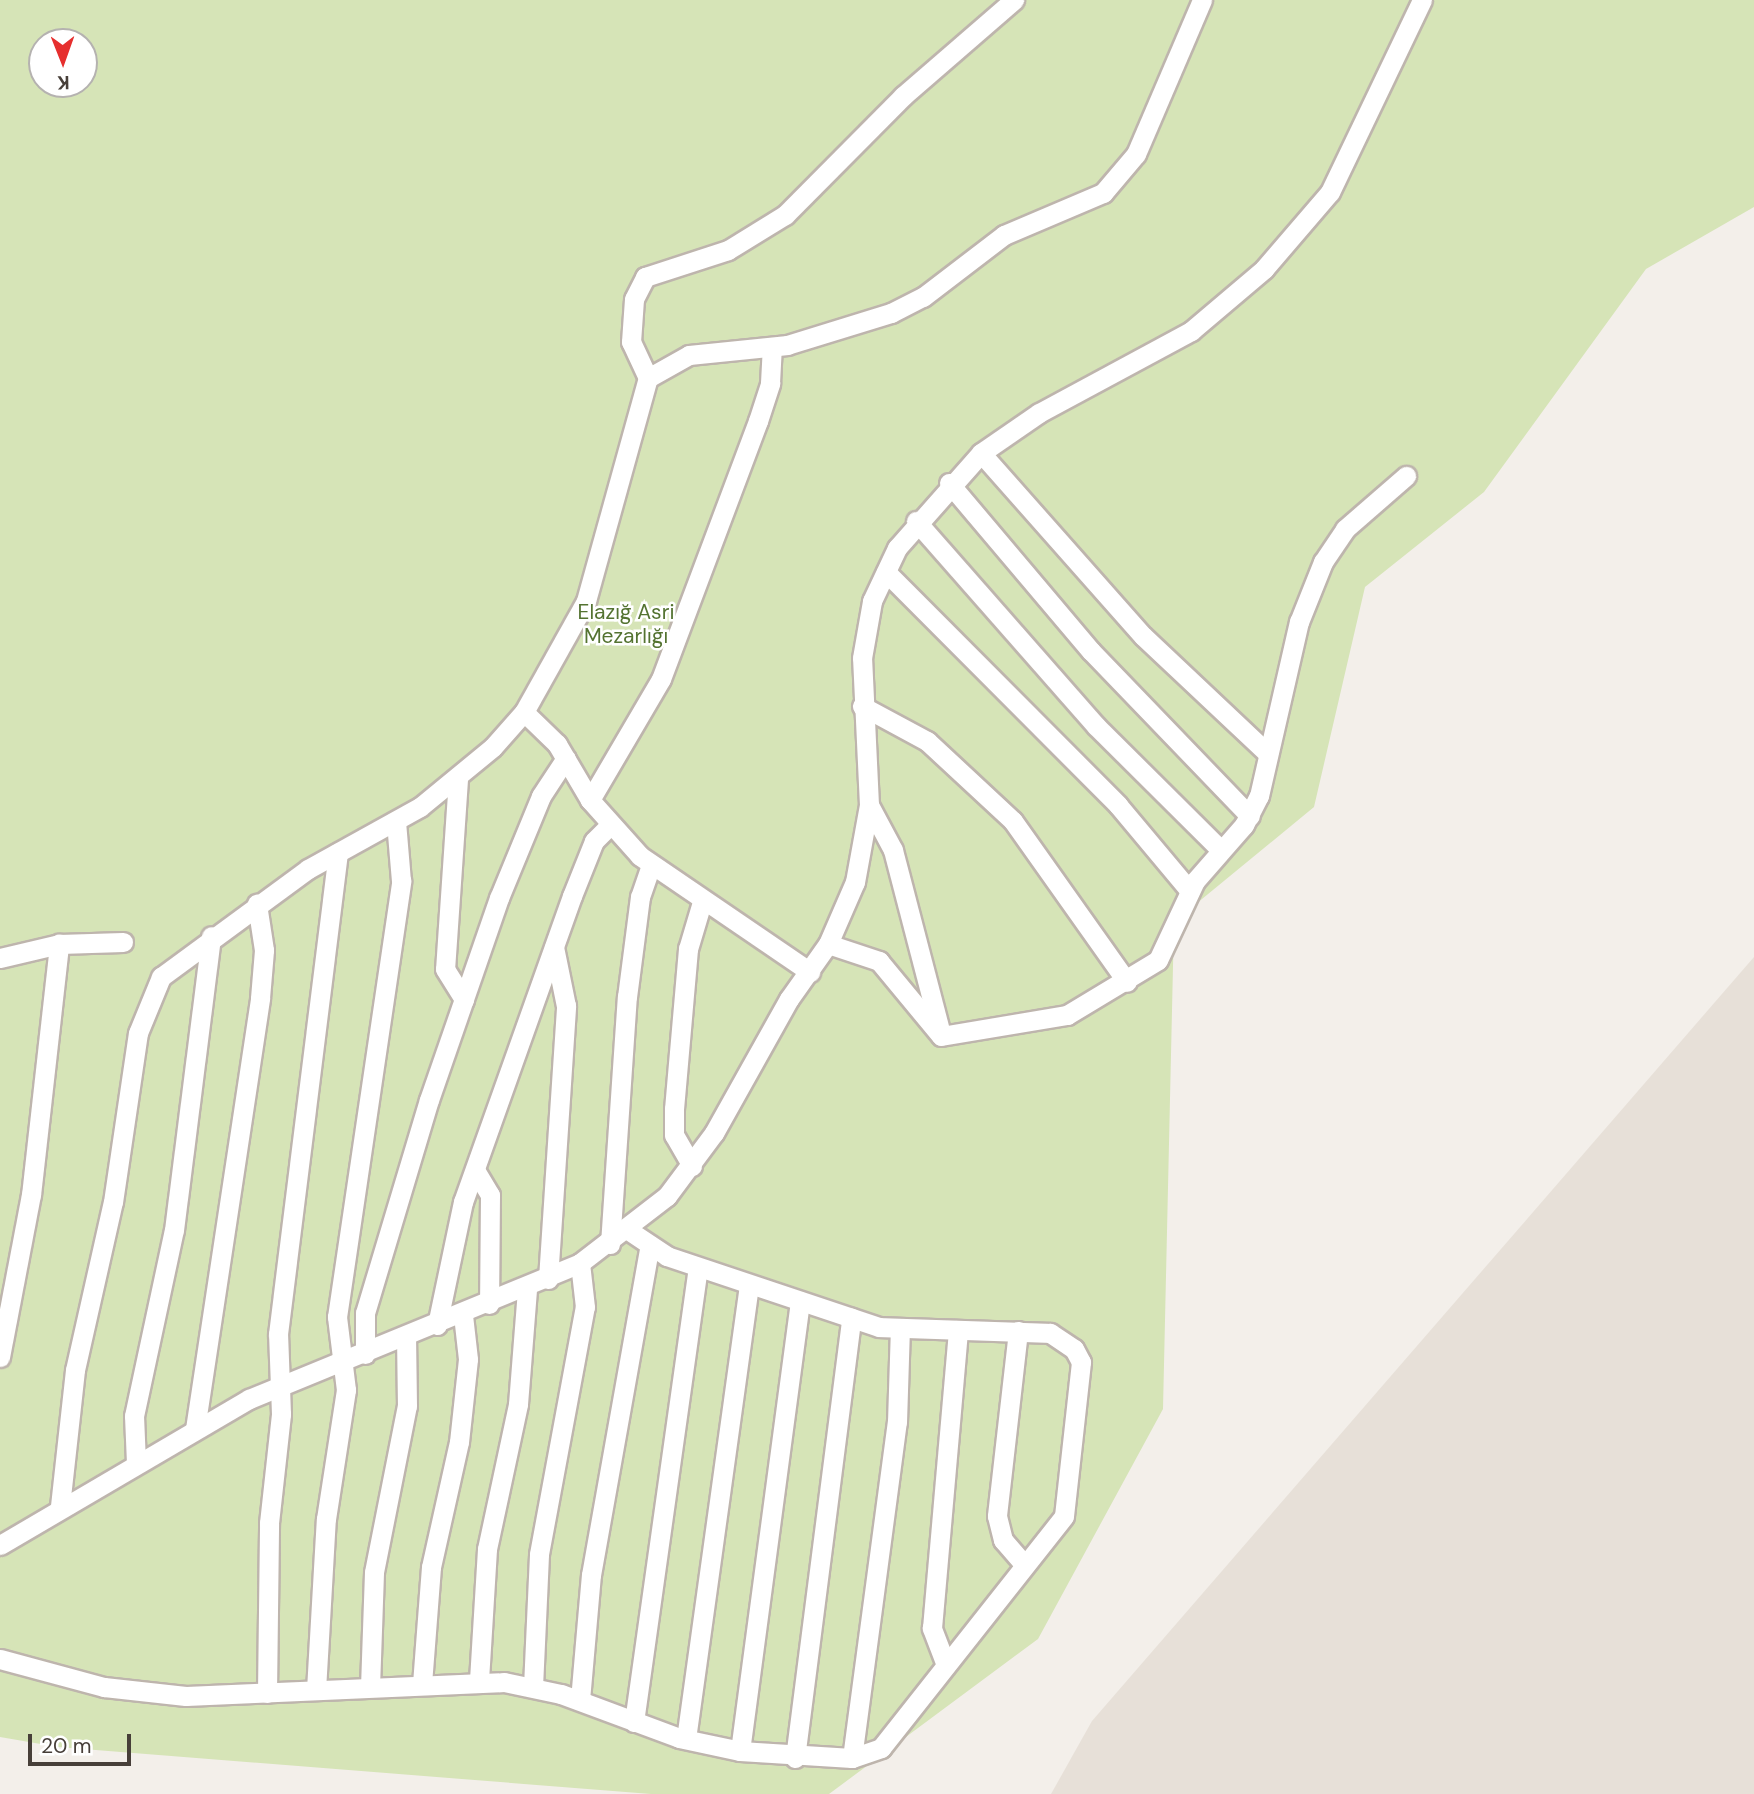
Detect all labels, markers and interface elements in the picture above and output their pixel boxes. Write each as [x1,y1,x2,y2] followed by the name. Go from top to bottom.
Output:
[28,28,98,98] north arrow
[57,70,70,95] text: K
[578,599,674,649] park label: Elazığ Asri Mezarlığı
[32,1720,135,1764] scale bar
[41,1732,92,1760] text: 20 m

